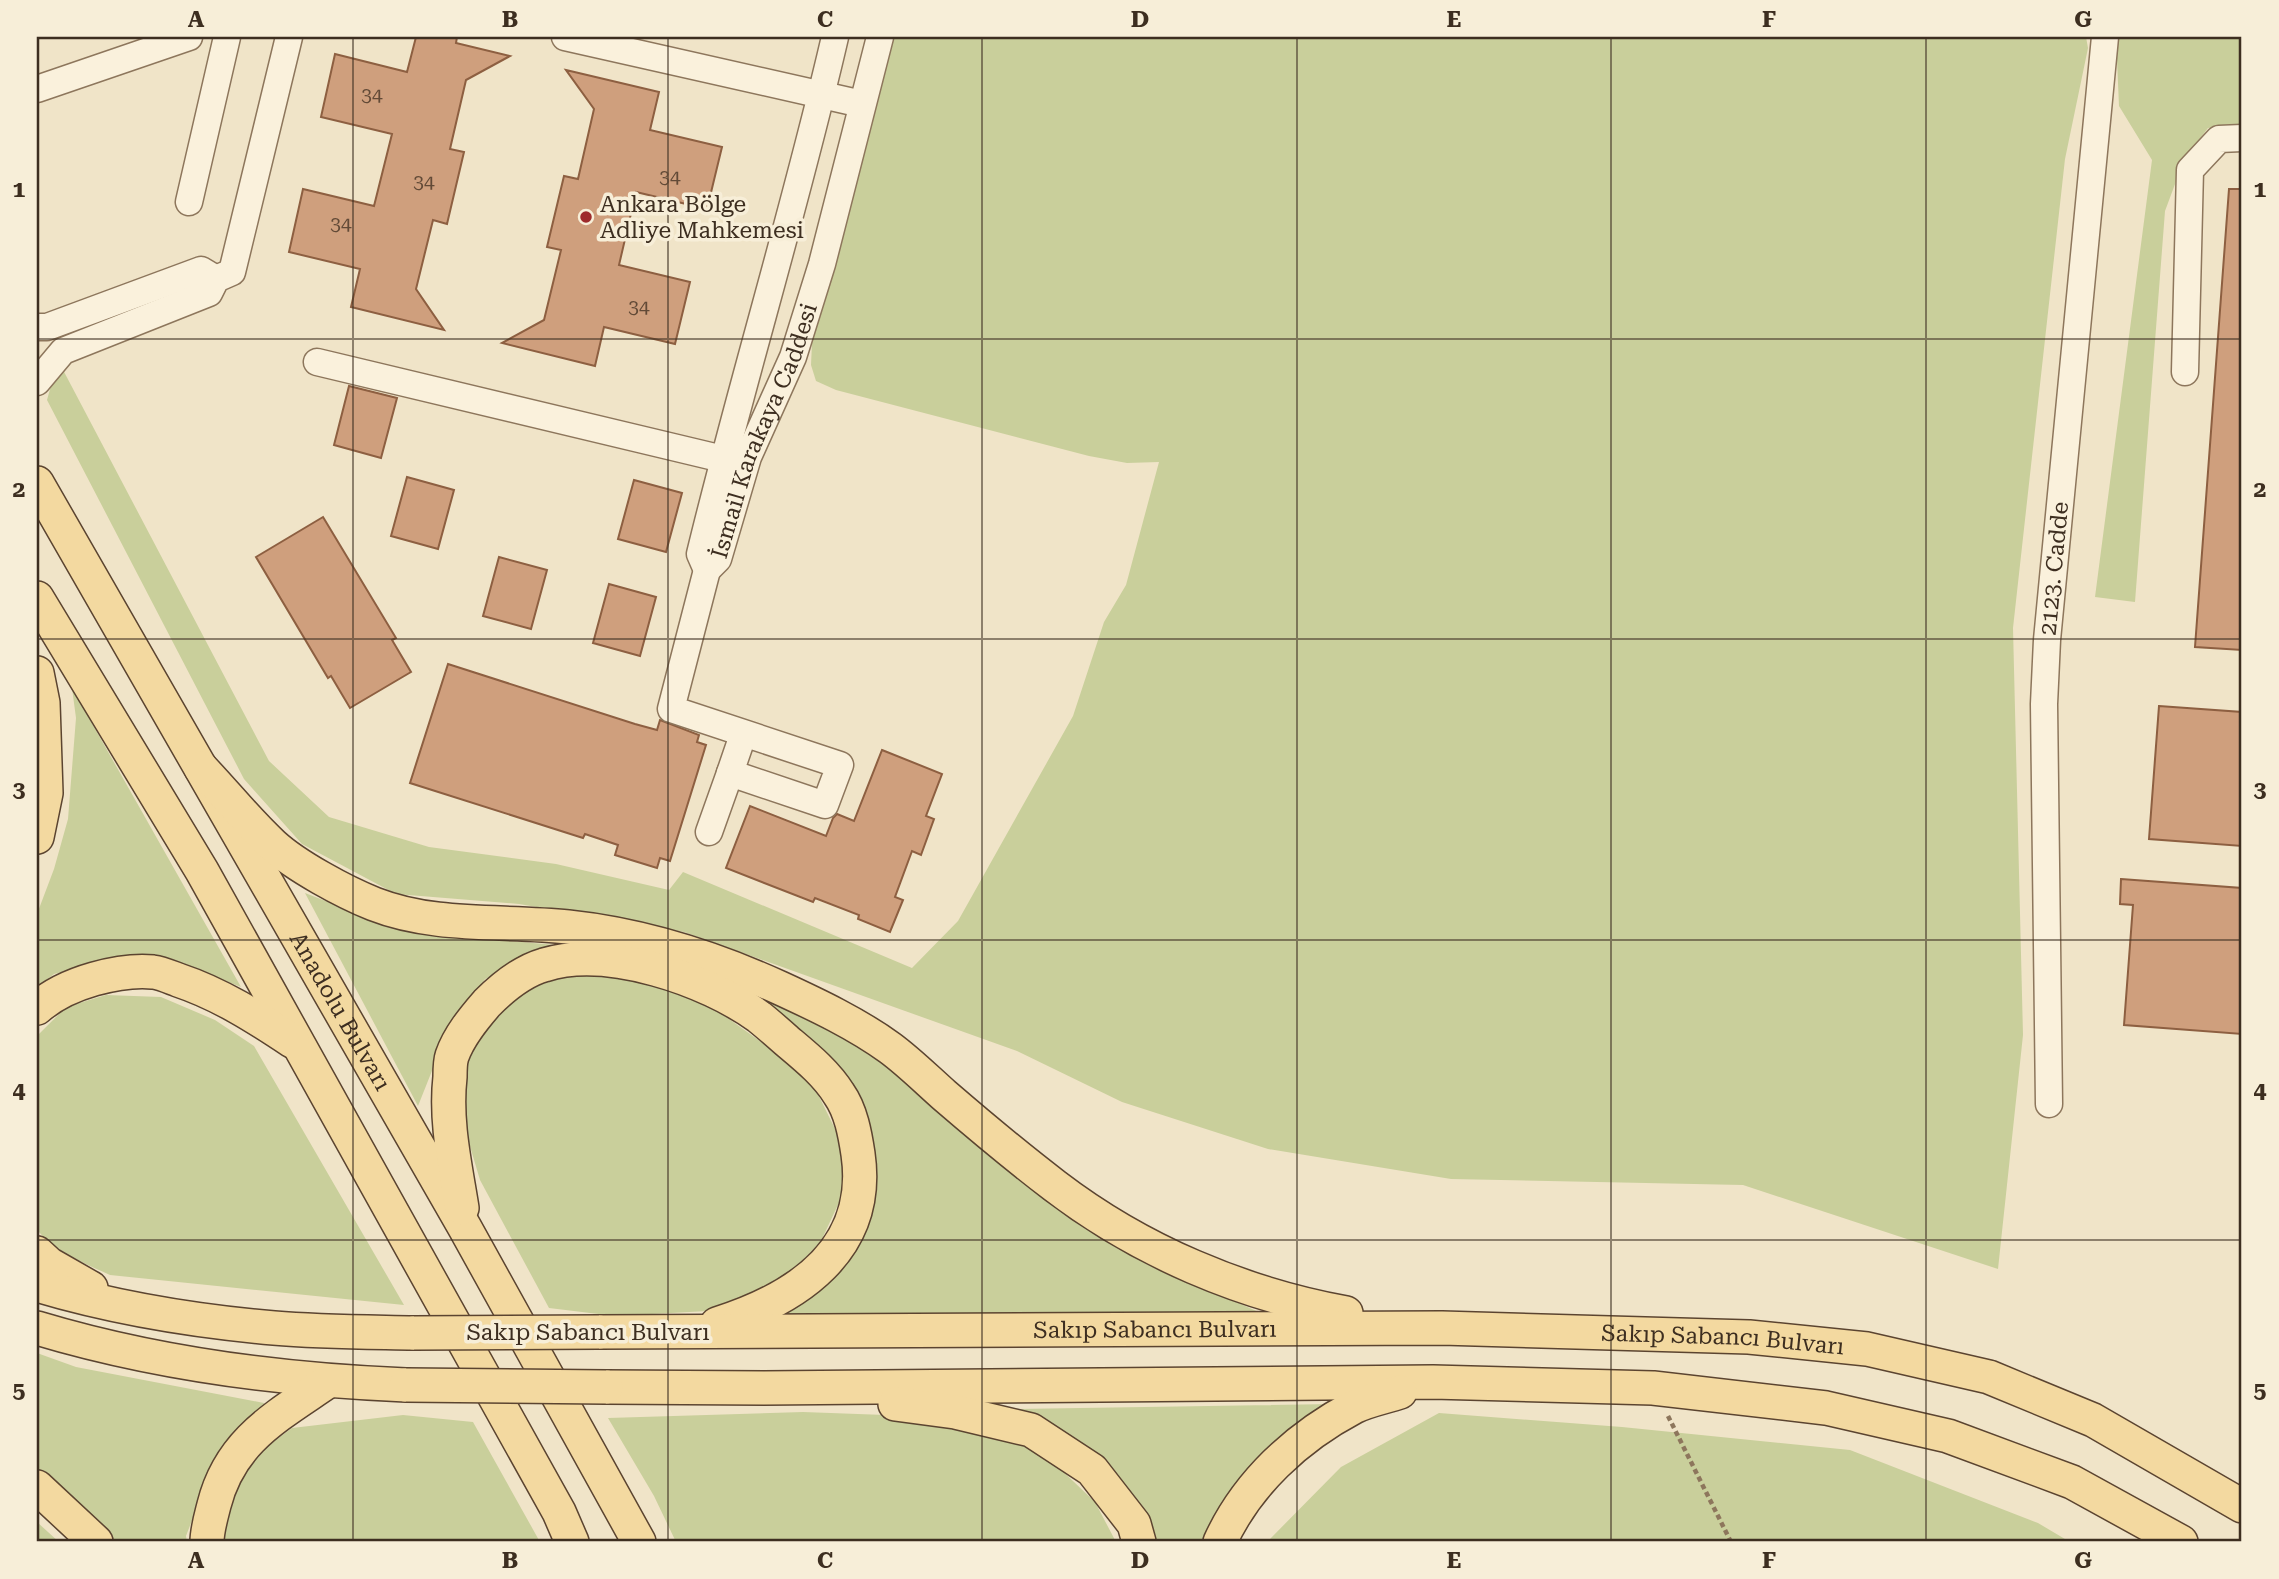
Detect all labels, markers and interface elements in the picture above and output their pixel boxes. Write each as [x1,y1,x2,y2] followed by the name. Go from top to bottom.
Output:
[188,6,205,33] text: A
[502,6,518,33] text: B
[817,6,833,33] text: C
[1131,6,1149,33] text: D
[1447,6,1461,33] text: E
[1762,6,1776,33] text: F
[2074,6,2092,33] text: G
[361,83,383,106] house number: 34
[659,165,681,188] house number: 34
[413,170,435,193] house number: 34
[13,176,26,203] text: 1
[2254,176,2267,203] text: 1
[600,191,804,244] place label: Ankara Bölge Adliye Mahkemesi
[578,209,594,225] marker: Ankara Bölge Adliye Mahkemesi
[330,212,352,235] house number: 34
[628,295,650,318] house number: 34
[706,300,823,562] street label: İsmail Karakaya Caddesi
[13,476,25,503] text: 2
[2254,476,2266,503] text: 2
[2035,500,2074,637] street label: 2123. Cadde
[13,776,26,803] text: 3
[2254,776,2267,803] text: 3
[284,927,396,1095] street label: Anadolu Bulvarı
[13,1077,26,1104] text: 4
[2254,1077,2267,1104] text: 4
[1033,1316,1277,1344] street label: Sakıp Sabancı Bulvarı
[466,1319,710,1346] street label: Sakıp Sabancı Bulvarı
[1601,1320,1845,1361] street label: Sakıp Sabancı Bulvarı
[13,1377,26,1404] text: 5
[2254,1377,2267,1404] text: 5
[188,1547,205,1574] text: A
[502,1547,518,1574] text: B
[817,1547,833,1574] text: C
[1131,1547,1149,1574] text: D
[1447,1547,1461,1574] text: E
[1762,1547,1776,1574] text: F
[2074,1547,2092,1574] text: G

